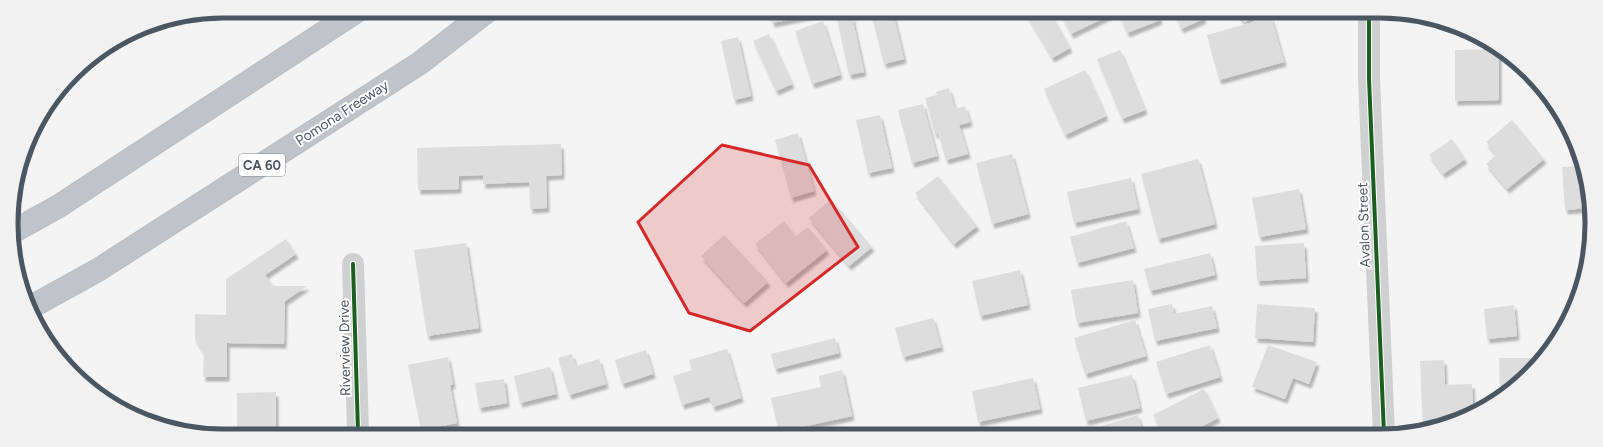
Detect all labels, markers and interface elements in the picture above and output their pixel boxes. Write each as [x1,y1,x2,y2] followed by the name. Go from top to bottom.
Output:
[292,76,392,149] street label: Pomona Freeway
[239,154,285,176] road number: CA 60
[1354,182,1374,268] street label: Avalon Street
[336,299,354,396] street label: Riverview Drive

